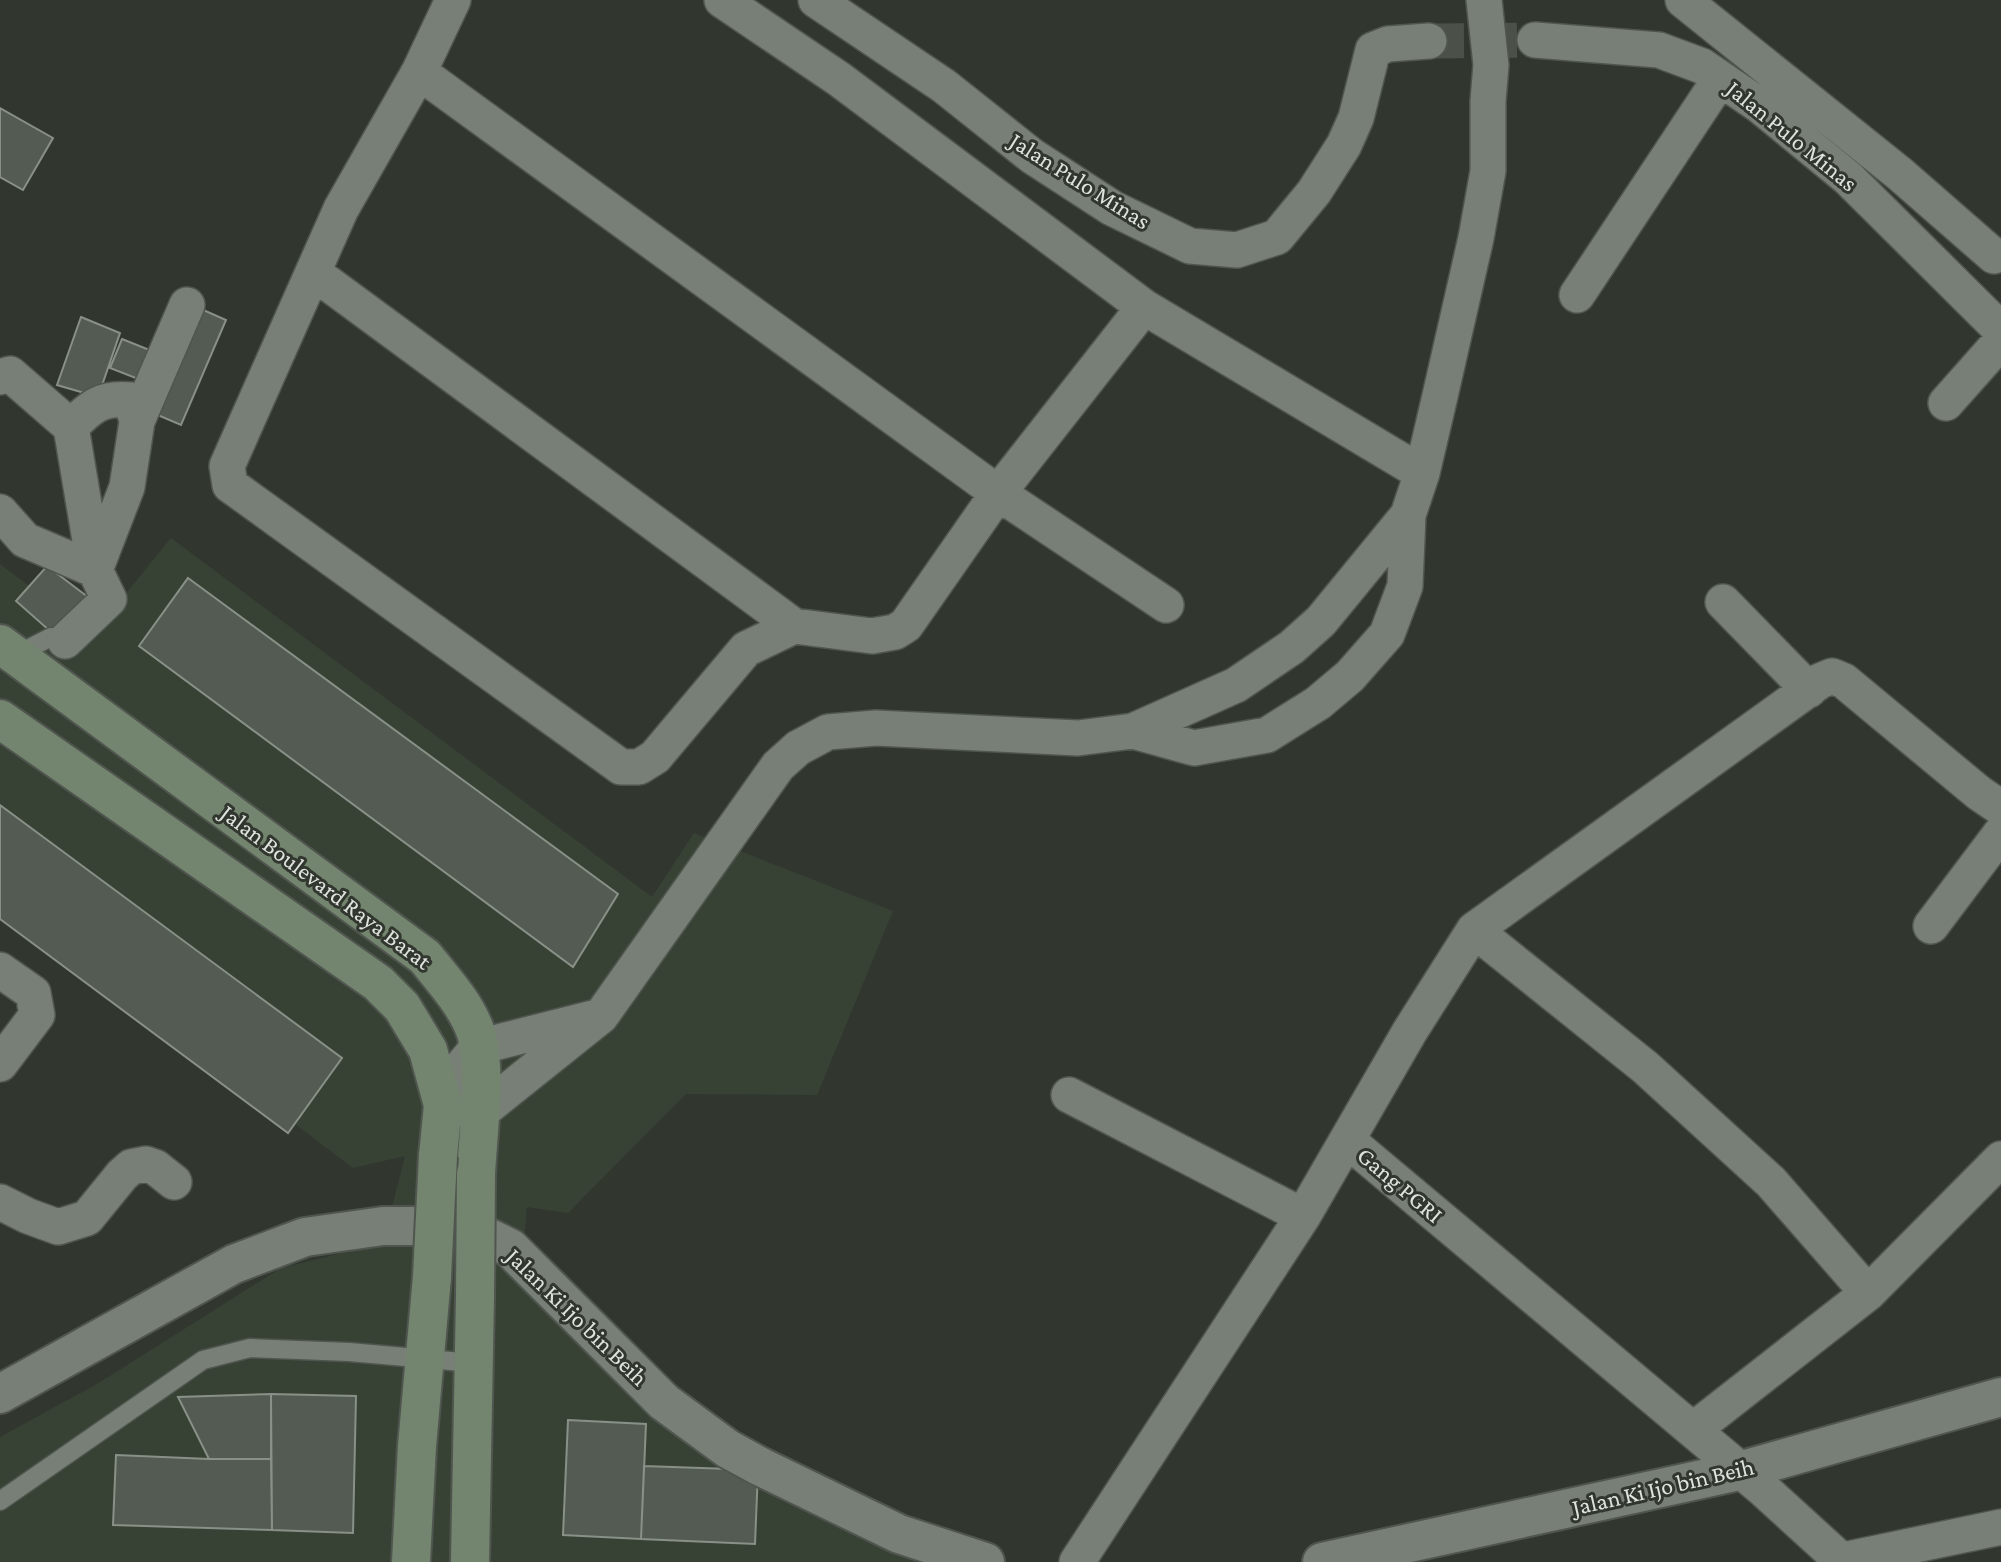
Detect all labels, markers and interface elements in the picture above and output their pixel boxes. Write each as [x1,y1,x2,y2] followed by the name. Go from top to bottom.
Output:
[1720,73,1863,196] street label: Jalan Pulo Minas
[1004,126,1155,234] street label: Jalan Pulo Minas
[214,797,438,975] street label: Jalan Boulevard Raya Barat
[1352,1141,1448,1228] street label: Gang PGRI
[500,1241,654,1391] street label: Jalan Ki Ijo bin Beih
[1567,1452,1757,1521] street label: Jalan Ki Ijo bin Beih

